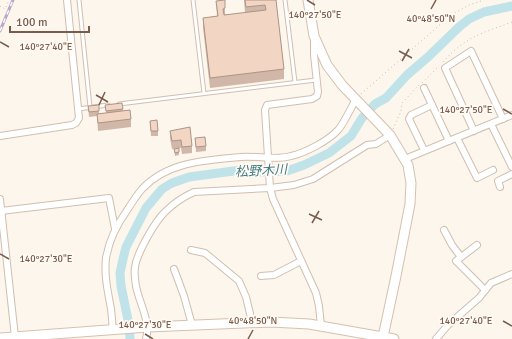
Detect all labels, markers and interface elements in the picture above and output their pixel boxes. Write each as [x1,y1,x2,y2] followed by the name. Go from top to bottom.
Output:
[10,8,89,34] scale bar
[288,9,342,21] text: 140°27'50"E
[407,13,455,25] text: 40°48'50"N
[16,15,48,30] text: 100 m
[19,41,73,53] text: 140°27'40"E
[439,104,493,116] text: 140°27'50"E
[235,162,289,180] water label: 松野木川
[19,253,73,265] text: 140°27'30"E
[229,315,277,327] text: 40°48'50"N
[439,315,493,327] text: 140°27'40"E
[118,319,172,331] text: 140°27'30"E

